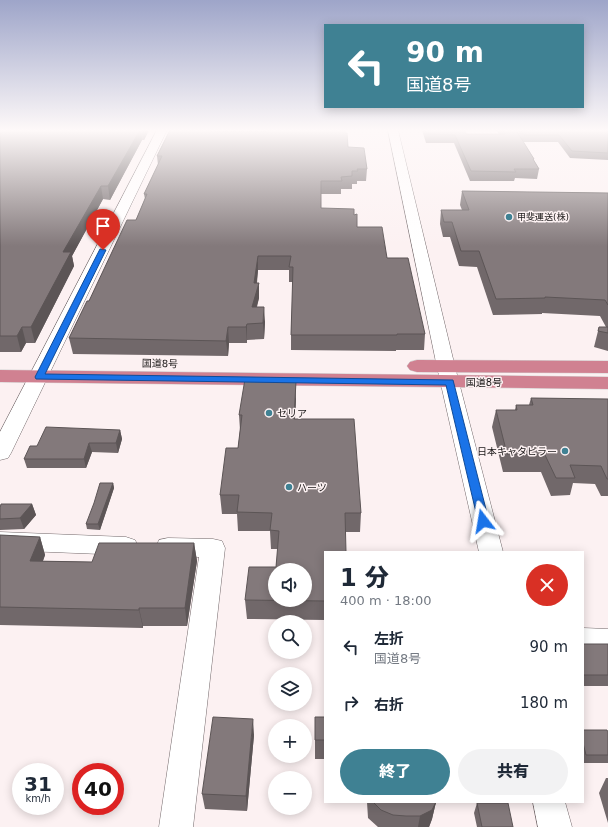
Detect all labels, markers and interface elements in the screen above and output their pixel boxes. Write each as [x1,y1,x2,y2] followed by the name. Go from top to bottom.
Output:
[406,36,484,69] text: 90 m
[340,40,392,92] icon: left
[406,74,471,95] text: 国道8号
[86,209,120,250] pin
[504,212,514,222] marker: 甲斐運送(株)
[517,212,569,222] place label: 甲斐運送(株)
[92,215,114,237] icon: arrive
[142,358,178,369] street label: 国道8号
[466,377,502,388] street label: 国道8号
[264,408,274,418] marker: セリア
[277,408,307,419] place label: セリア
[477,446,557,457] place label: 日本キャタピラー
[560,446,570,456] marker: 日本キャタピラー
[284,482,294,492] marker: ハーツ
[297,482,327,493] place label: ハーツ
[462,500,504,542] position arrow
[268,563,312,815] map controls
[268,563,312,607] button: sound
[340,564,389,592] text: 1 分
[526,564,568,606] button: close
[340,593,431,608] text: 400 m · 18:00
[268,615,312,659] button: search
[374,630,404,648] text: 左折
[340,636,362,658] icon: left
[530,638,568,656] text: 90 m
[374,651,421,666] text: 国道8号
[268,667,312,711] button: layers
[340,692,362,714] icon: right
[520,694,568,712] text: 180 m
[374,696,404,714] text: 右折
[268,719,312,763] button: +
[340,749,450,795] button: 終了
[458,749,568,795] button: 共有
[72,763,124,815] speed limit sign: 40
[268,771,312,815] button: −
[24,772,52,796] text: 31
[25,793,51,804] text: km/h

